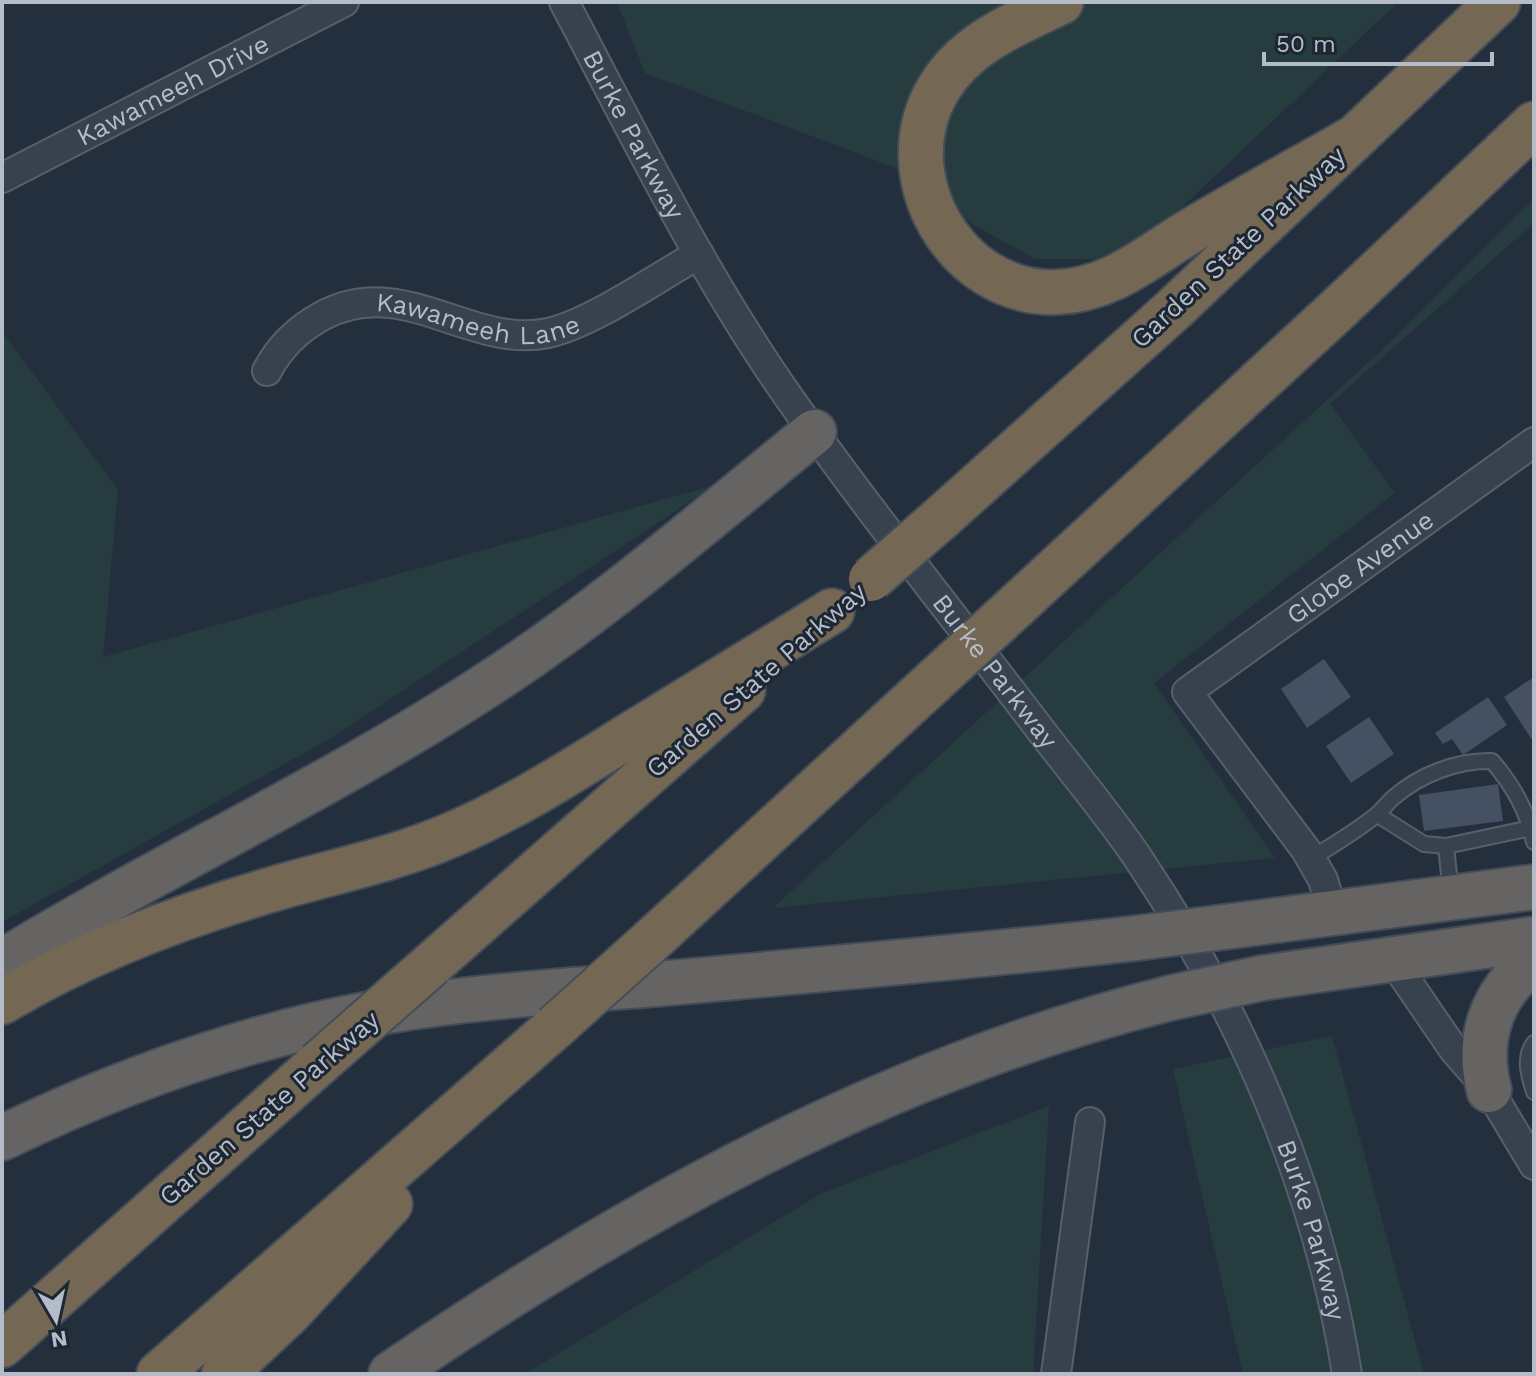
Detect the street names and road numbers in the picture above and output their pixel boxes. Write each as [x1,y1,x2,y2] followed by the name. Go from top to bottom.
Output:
[72,28,274,152] street label: Kawameeh Drive
[577,45,691,225] street label: Burke Parkway
[1125,140,1352,354] street label: Garden State Parkway
[375,287,584,350] street label: Kawameeh Lane
[1281,504,1439,630] street label: Globe Avenue
[640,576,872,784] street label: Garden State Parkway
[926,588,1064,755] street label: Burke Parkway
[153,1004,385,1212] street label: Garden State Parkway
[1271,1136,1352,1324] street label: Burke Parkway

